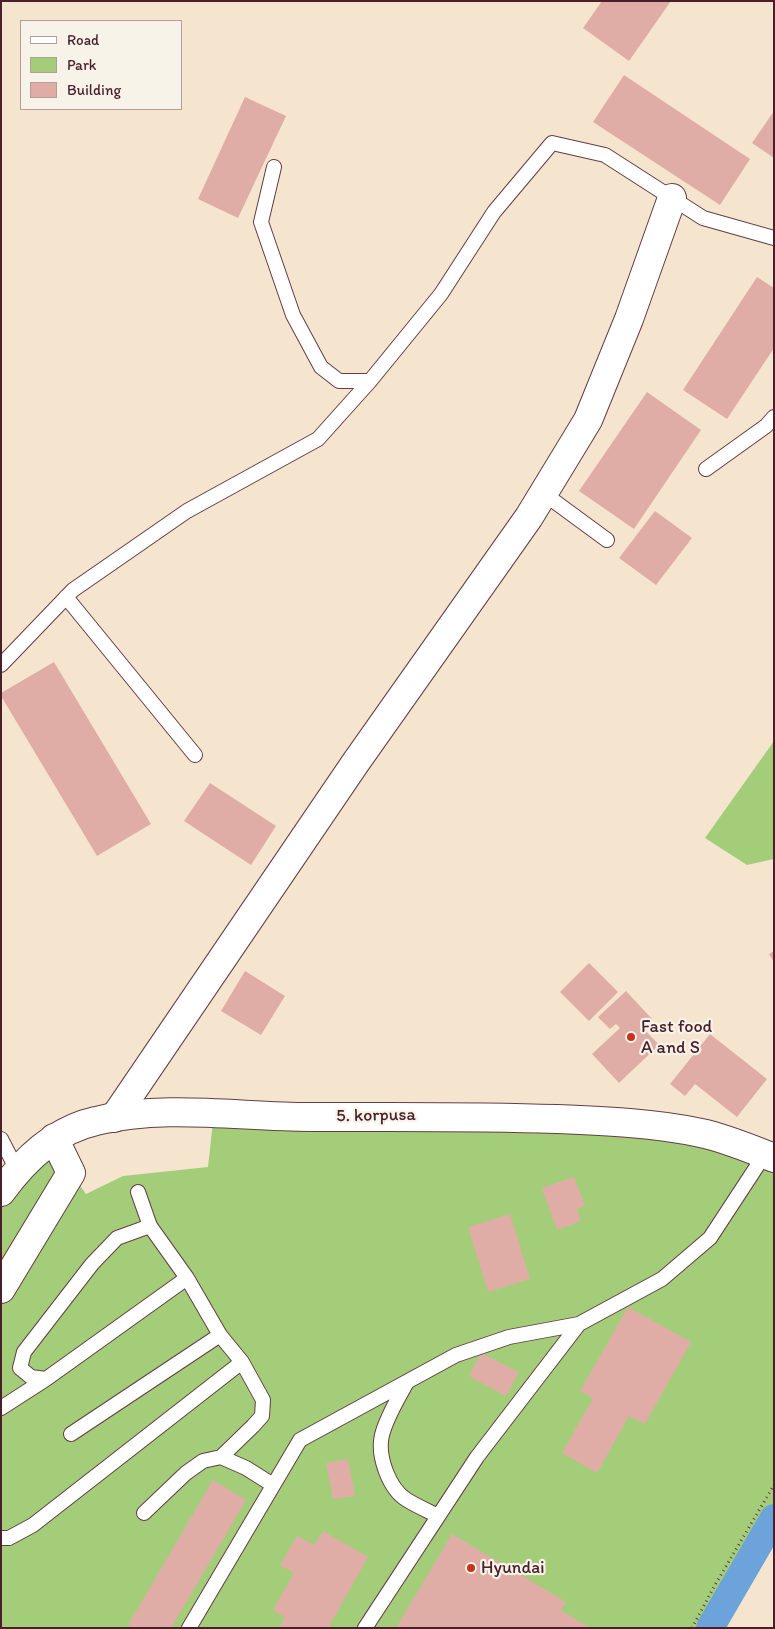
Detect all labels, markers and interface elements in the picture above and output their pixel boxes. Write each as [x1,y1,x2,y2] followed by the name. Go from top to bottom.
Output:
[20,20,182,110] legend
[67,31,99,49] text: Road
[67,56,97,74] text: Park
[67,81,121,99] text: Building
[641,1016,712,1058] place label: Fast food A and S
[625,1031,637,1043] marker: Fast food A and S
[336,1105,416,1127] street label: 5. korpusa
[481,1557,545,1579] place label: Hyundai
[465,1562,477,1574] marker: Hyundai

